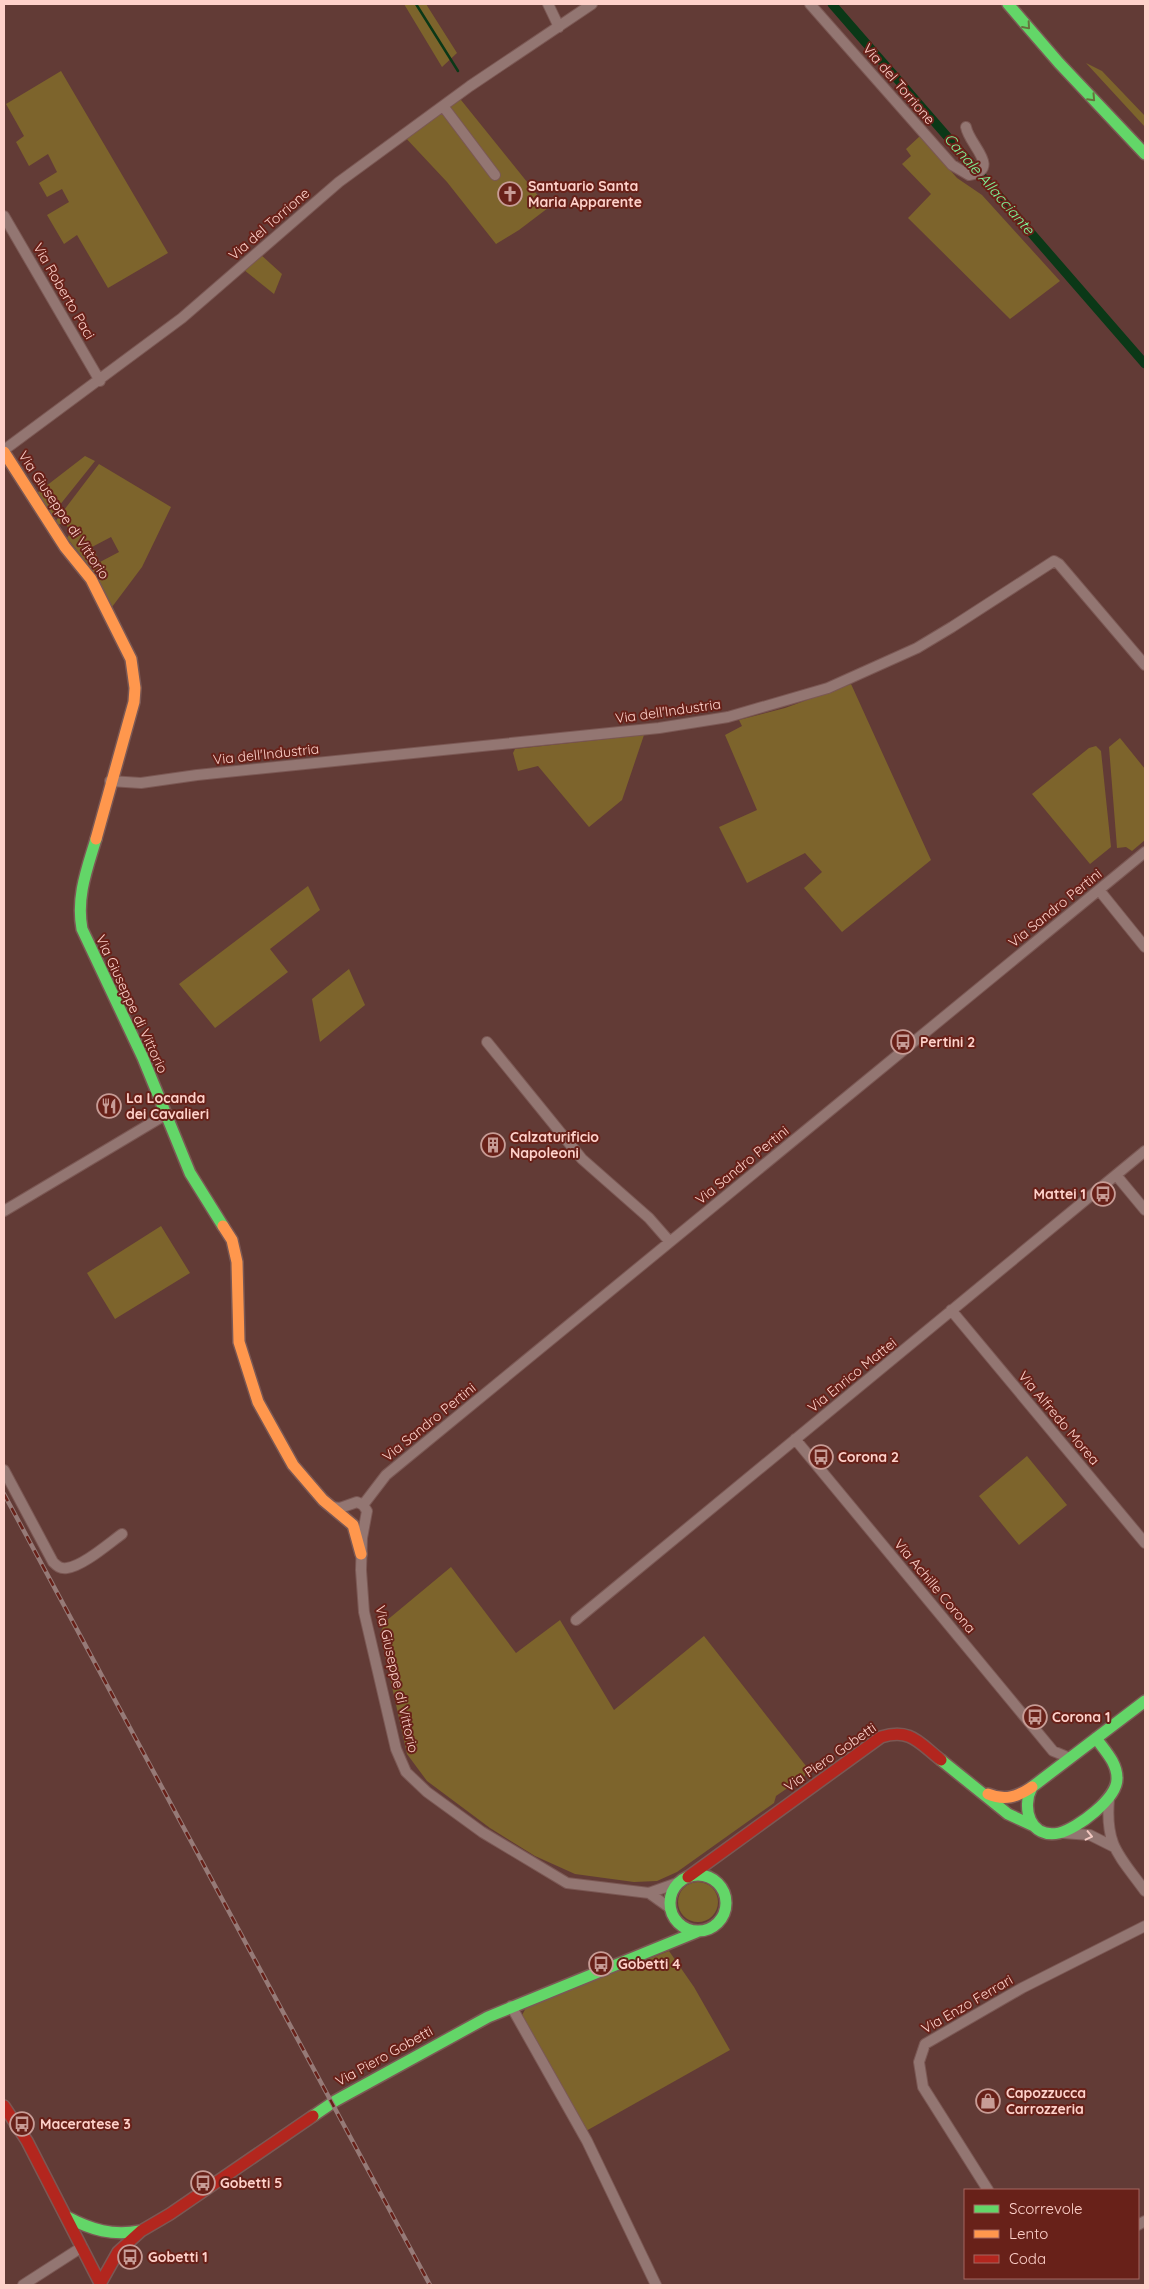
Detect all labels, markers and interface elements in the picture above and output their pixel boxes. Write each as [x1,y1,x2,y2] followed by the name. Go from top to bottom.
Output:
[1021,20,1030,29] one-way arrow
[859,40,939,128] street label: Via del Torrione
[1086,92,1095,101] one-way arrow
[940,129,1039,239] water label: Canale Allacciante
[528,177,642,211] place label: Santuario Santa Maria Apparente
[497,181,523,207] church icon: Santuario Santa Maria Apparente
[225,184,313,264] street label: Via del Torrione
[29,240,99,342] street label: Via Roberto Paci
[14,447,114,583] street label: Via Giuseppe di Vittorio
[614,695,722,727] street label: Via dell'Industria
[212,739,320,769] street label: Via dell'Industria
[1005,865,1105,951] street label: Via Sandro Pertini
[92,932,172,1076] street label: Via Giuseppe di Vittorio
[890,1029,916,1055] bus stop icon: Pertini 2
[920,1033,975,1051] place label: Pertini 2
[126,1089,209,1123] place label: La Locanda dei Cavalieri
[96,1093,122,1119] restaurant icon: La Locanda dei Cavalieri
[692,1122,792,1208] street label: Via Sandro Pertini
[510,1128,599,1162] place label: Calzaturificio Napoleoni
[480,1132,506,1158] building icon: Calzaturificio Napoleoni
[1090,1181,1116,1207] bus stop icon: Mattei 1
[1033,1185,1086,1203] place label: Mattei 1
[804,1334,900,1416] street label: Via Enrico Mattei
[1014,1367,1104,1469] street label: Via Alfredo Morea
[379,1379,479,1465] street label: Via Sandro Pertini
[808,1444,834,1470] bus stop icon: Corona 2
[838,1448,899,1466] place label: Corona 2
[890,1535,980,1637] street label: Via Achille Corona
[371,1604,423,1754] street label: Via Giuseppe di Vittorio
[1022,1704,1048,1730] bus stop icon: Corona 1
[1052,1708,1111,1726] place label: Corona 1
[780,1719,880,1795] street label: Via Piero Gobetti
[1084,1830,1093,1840] one-way arrow
[588,1951,614,1977] bus stop icon: Gobetti 4
[618,1955,680,1973] place label: Gobetti 4
[918,1971,1016,2037] street label: Via Enzo Ferrari
[332,2022,436,2090] street label: Via Piero Gobetti
[1006,2084,1086,2118] place label: Capozzucca Carrozzeria
[975,2088,1001,2114] shop icon: Capozzucca Carrozzeria
[9,2111,35,2137] bus stop icon: Maceratese 3
[40,2115,131,2133] place label: Maceratese 3
[190,2170,216,2196] bus stop icon: Gobetti 5
[220,2174,282,2192] place label: Gobetti 5
[964,2189,1139,2279] legend
[1009,2199,1083,2218] text: Scorrevole
[1009,2224,1048,2243] text: Lento
[117,2244,143,2270] bus stop icon: Gobetti 1
[148,2248,208,2266] place label: Gobetti 1
[1009,2249,1046,2268] text: Coda

